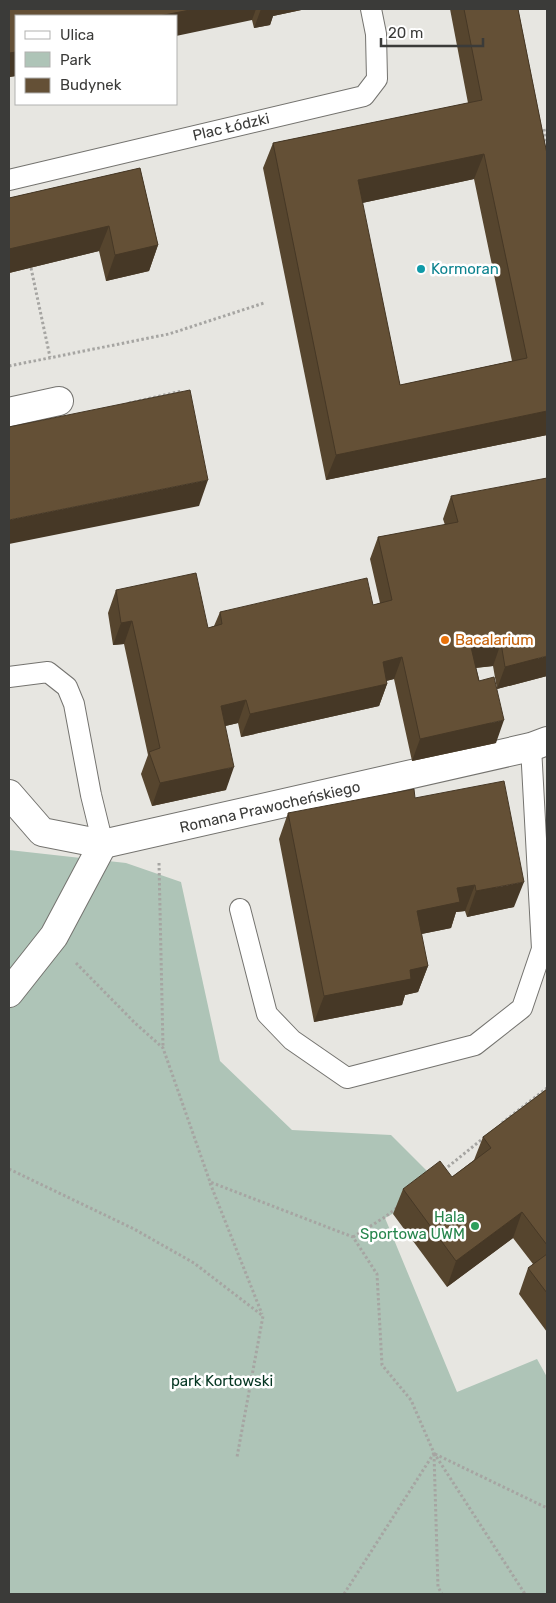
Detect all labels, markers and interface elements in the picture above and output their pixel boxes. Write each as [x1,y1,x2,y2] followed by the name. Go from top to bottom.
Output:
[15,15,178,105] legend
[381,15,484,47] scale bar
[388,24,423,42] text: 20 m
[60,26,94,44] text: Ulica
[60,51,91,69] text: Park
[60,76,122,94] text: Budynek
[191,109,271,145] street label: Plac Łódzki
[431,260,499,278] place label: Kormoran
[415,263,427,275] marker: Kormoran
[455,631,533,649] place label: Bacalarium
[439,634,451,646] marker: Bacalarium
[178,777,362,837] street label: Romana Prawocheńskiego
[360,1208,465,1243] place label: Hala Sportowa UWM
[469,1220,481,1232] marker: Hala Sportowa UWM
[171,1372,273,1390] park label: park Kortowski

